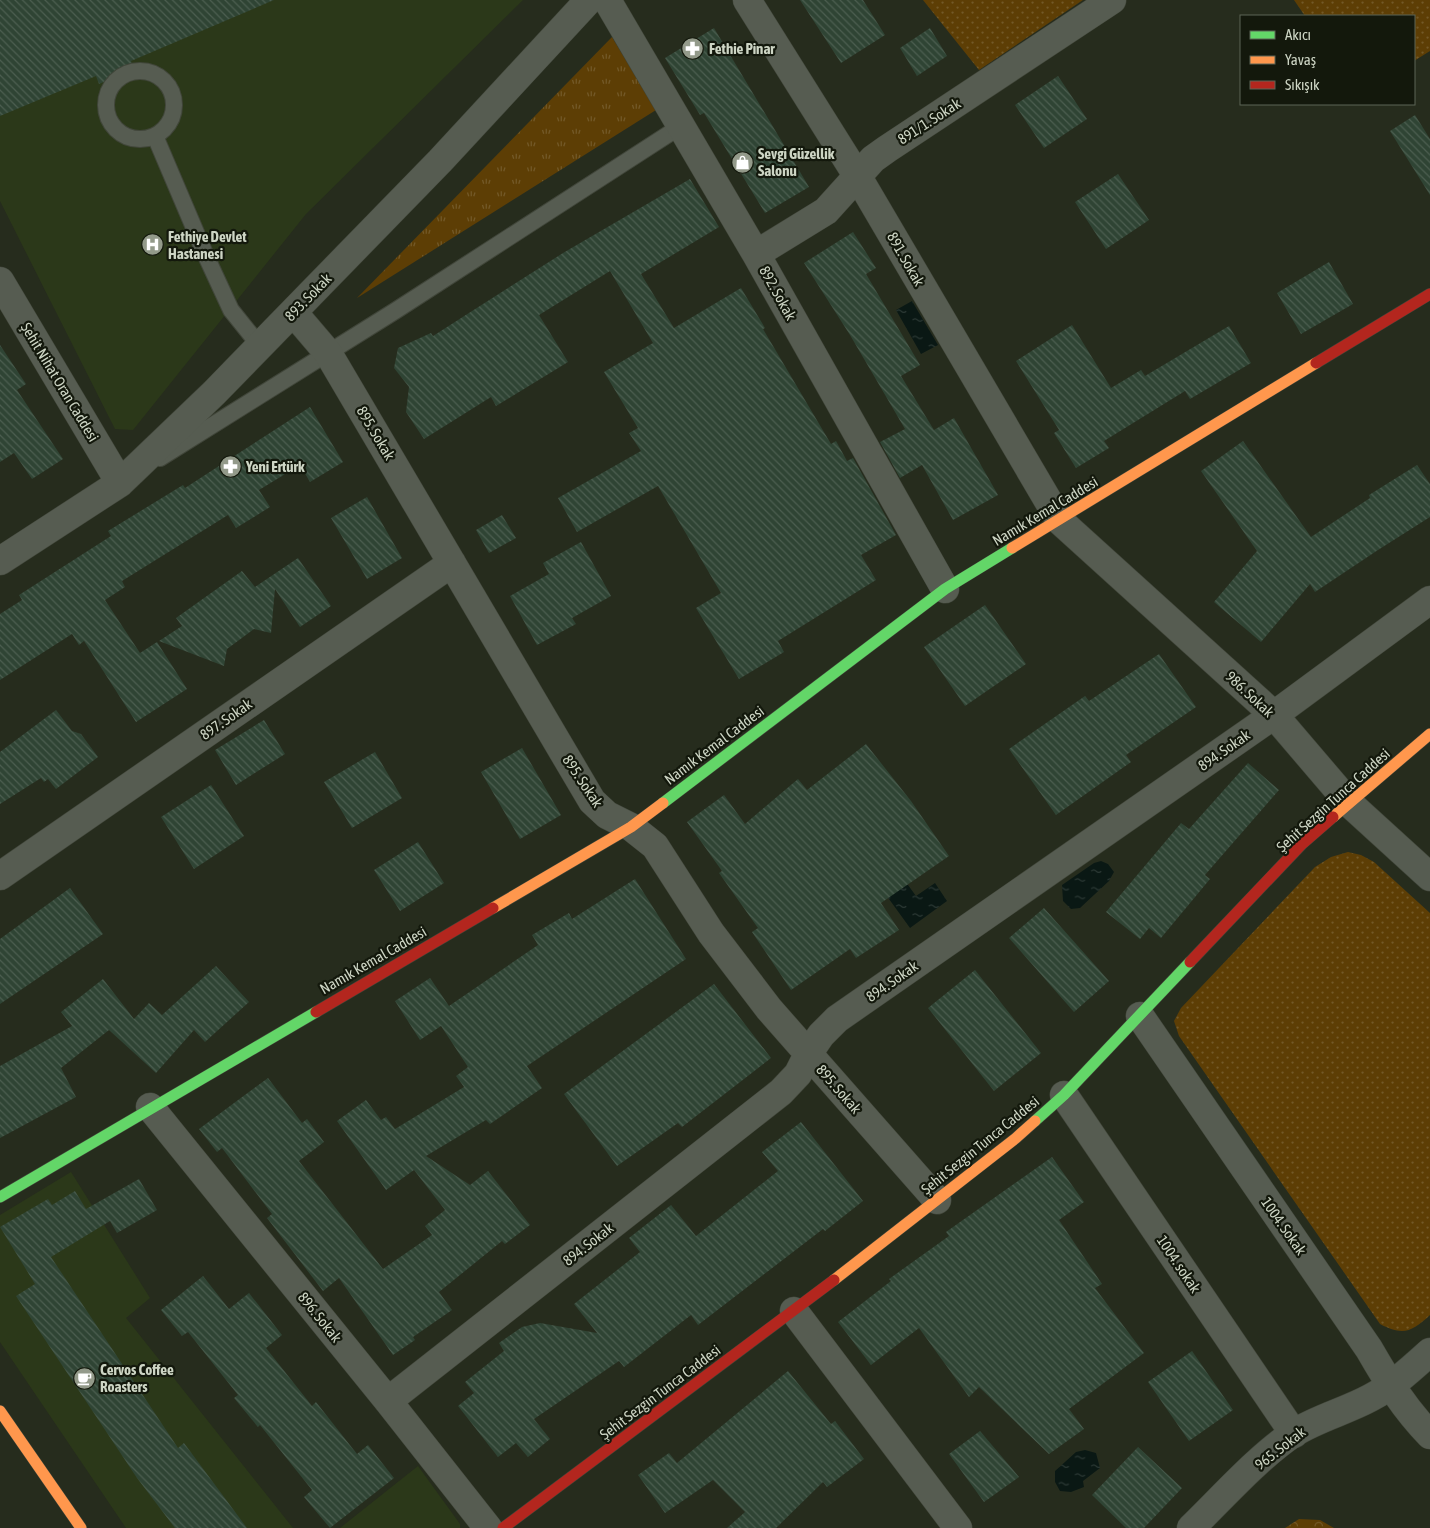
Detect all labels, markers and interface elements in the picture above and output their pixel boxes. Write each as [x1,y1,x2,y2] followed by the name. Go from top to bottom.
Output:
[1240,15,1415,105] legend
[1285,26,1311,43] text: Akıcı
[681,36,705,60] pharmacy icon: Fethie Pinar
[709,40,775,57] place label: Fethie Pinar
[1285,51,1316,68] text: Yavaş
[1285,76,1320,93] text: Sıkışık
[894,94,964,148] street label: 891/1. Sokak
[758,145,835,179] place label: Sevgi Güzellik Salonu
[730,150,754,174] shop icon: Sevgi Güzellik Salonu
[168,228,247,262] place label: Fethiye Devlet Hastanesi
[884,229,928,289] street label: 891. Sokak
[140,233,164,257] hospital icon: Fethiye Devlet Hastanesi
[756,263,800,323] street label: 892. Sokak
[281,269,335,324] street label: 893. Sokak
[18,319,102,445] street label: Şehit Nihat Oran Caddesi
[353,403,399,463] street label: 895. Sokak
[218,454,242,478] pharmacy icon: Yeni Ertürk
[245,458,305,475] place label: Yeni Ertürk
[989,473,1101,549] street label: Namık Kemal Caddesi
[1222,668,1278,721] street label: 986. Sokak
[197,695,256,743] street label: 897. Sokak
[661,702,767,788] street label: Namık Kemal Caddesi
[1195,726,1254,774] street label: 894. Sokak
[1273,745,1393,855] street label: Şehit Sezgin Tunca Caddesi
[559,752,607,811] street label: 895. Sokak
[317,923,429,997] street label: Namık Kemal Caddesi
[863,957,922,1005] street label: 894. Sokak
[813,1061,865,1117] street label: 895. Sokak
[918,1092,1042,1198] street label: Şehit Sezgin Tunca Caddesi
[1258,1194,1310,1258] street label: 1004. Sokak
[559,1219,617,1269] street label: 894. Sokak
[1154,1232,1205,1296] street label: 1004. sokak
[295,1289,346,1346] street label: 896. Sokak
[596,1341,724,1443] street label: Şehit Sezgin Tunca Caddesi
[100,1361,174,1395] place label: Cervos Coffee Roasters
[72,1366,96,1390] cafe icon: Cervos Coffee Roasters
[1251,1423,1309,1473] street label: 965. Sokak

